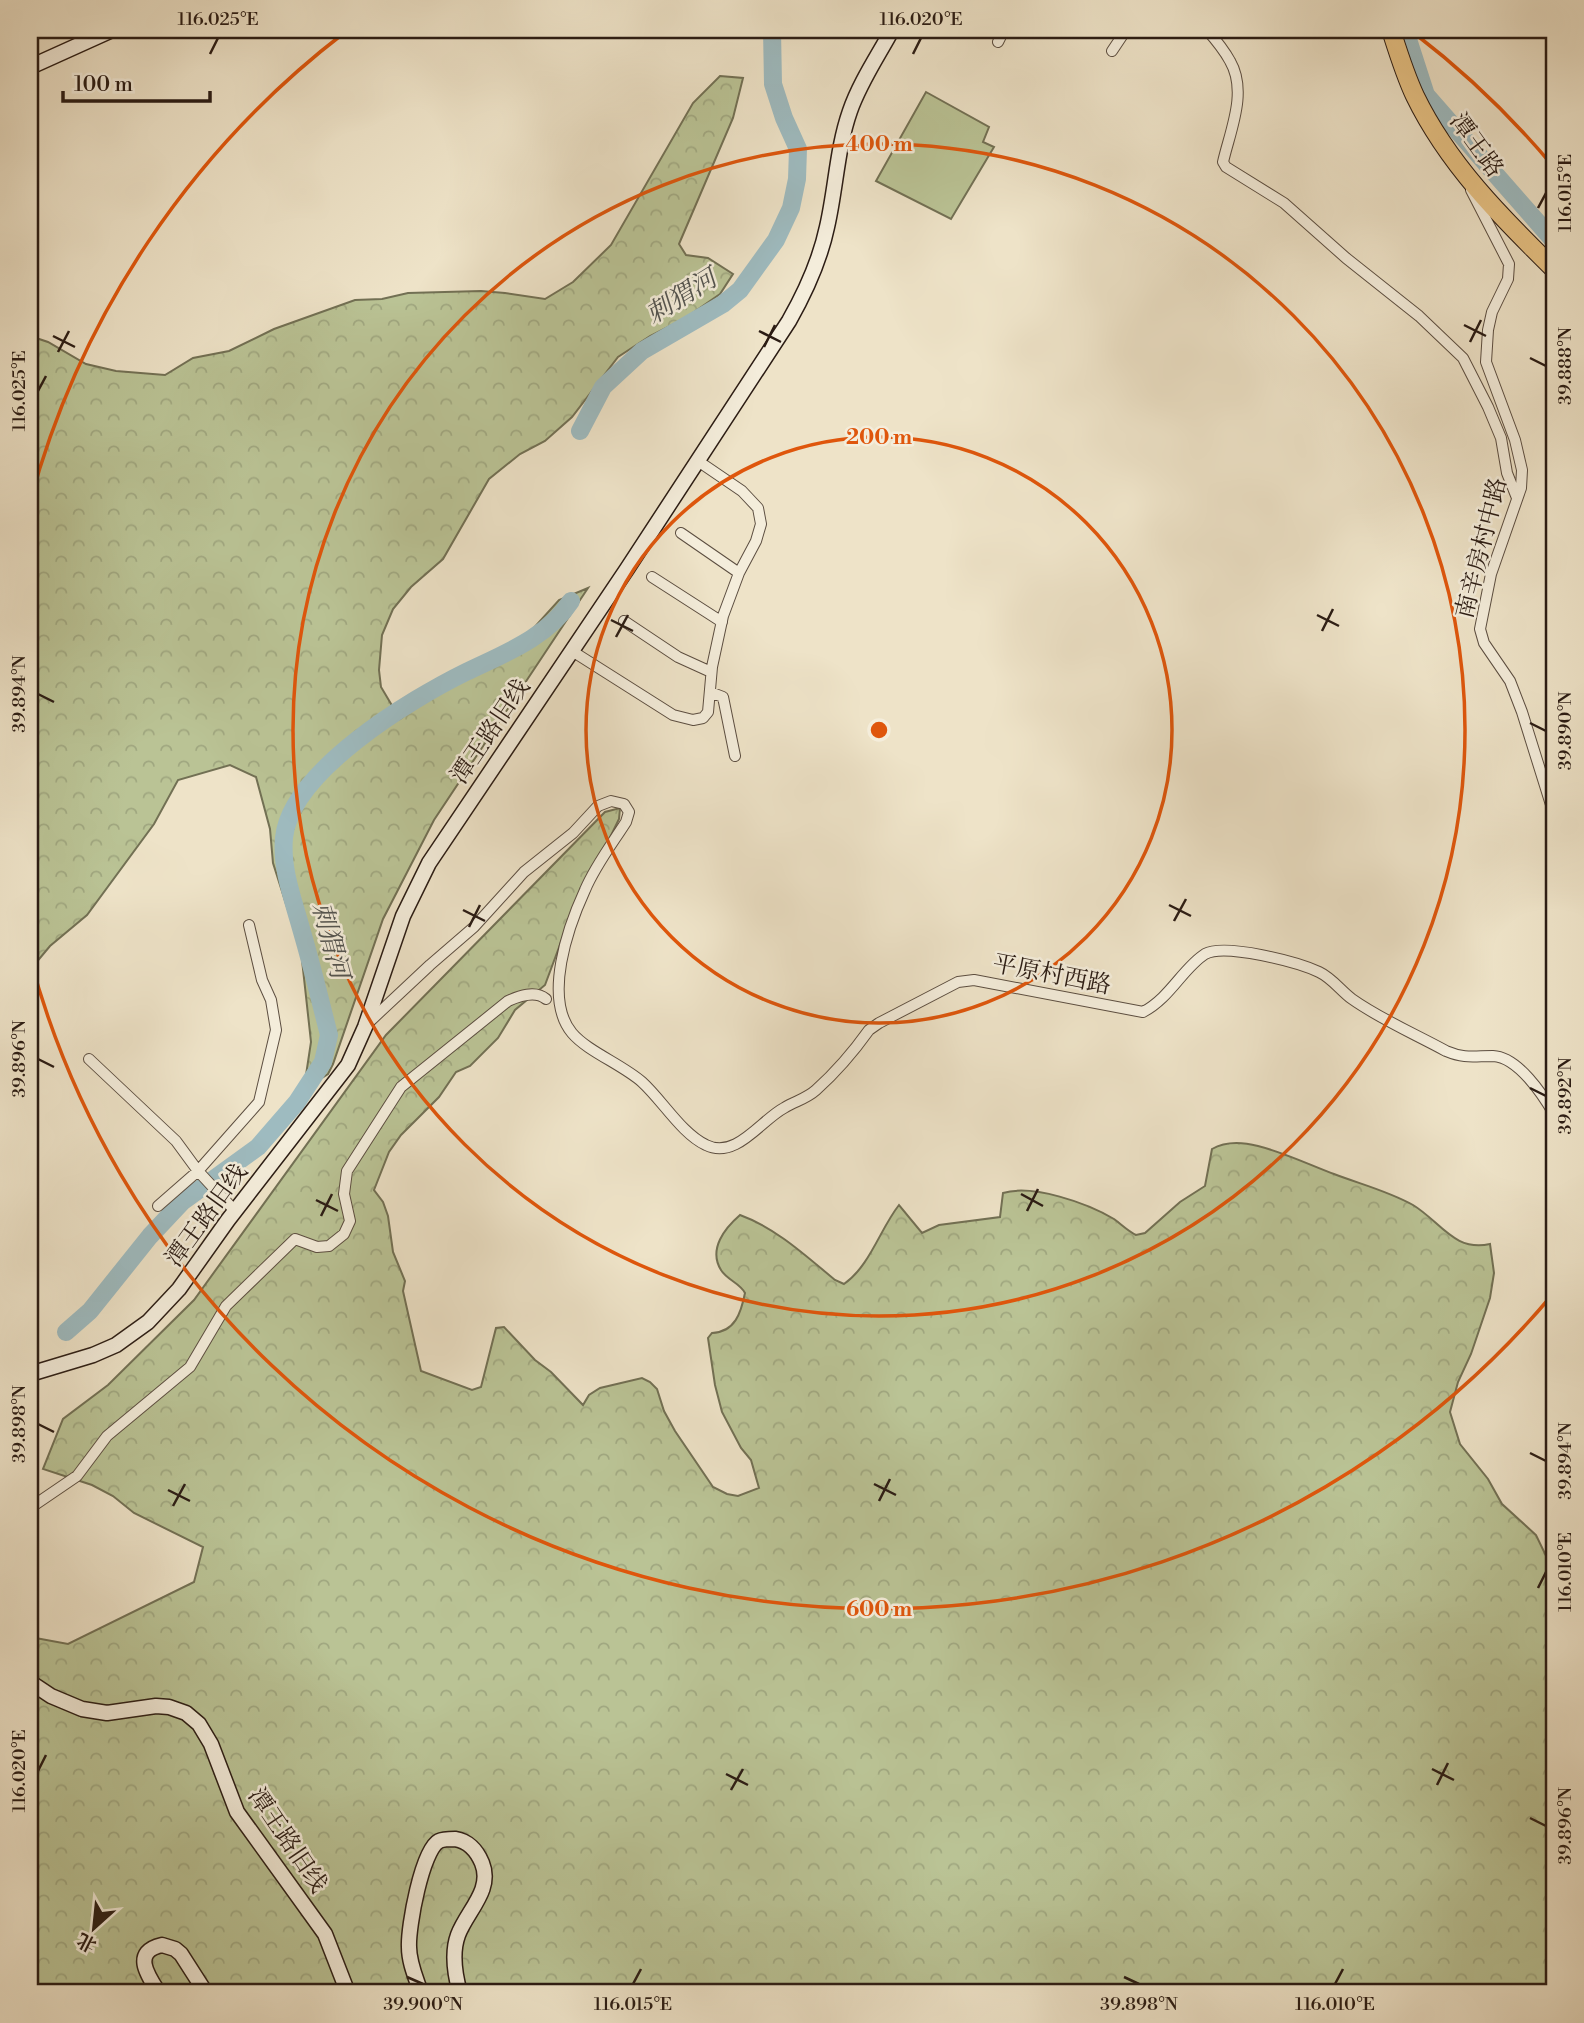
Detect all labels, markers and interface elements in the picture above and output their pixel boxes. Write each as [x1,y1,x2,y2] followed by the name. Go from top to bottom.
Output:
[177,8,259,31] text: 116.025°E
[879,8,963,31] text: 116.020°E
[63,60,210,104] scale bar
[74,72,133,98] text: 100 m
[1443,108,1509,184] street label: 潭王路
[845,132,913,158] text: 400 m
[1554,154,1577,232] text: 116.015°E
[640,260,726,331] water label: 刺猬河
[1554,326,1577,405] text: 39.888°N
[8,350,31,432] text: 116.025°E
[846,425,912,451] text: 200 m
[1450,475,1514,622] street label: 南辛房村中路
[8,655,31,733] text: 39.894°N
[445,673,537,790] street label: 潭王路旧线
[1554,691,1577,770] text: 39.890°N
[867,718,891,742] centre of rings
[304,898,357,986] water label: 刺猬河
[990,949,1114,1001] street label: 平原村西路
[8,1020,31,1098] text: 39.896°N
[1554,1057,1577,1135] text: 39.892°N
[159,1158,254,1273] street label: 潭王路旧线
[8,1384,31,1463] text: 39.898°N
[1554,1422,1577,1500] text: 39.894°N
[1554,1532,1577,1612] text: 116.010°E
[846,1597,912,1623] text: 600 m
[8,1729,31,1813] text: 116.020°E
[241,1782,333,1899] street label: 潭王路旧线
[1554,1787,1577,1865] text: 39.896°N
[60,1894,130,1964] north arrow
[73,1927,101,1957] text: 北
[383,1993,463,2016] text: 39.900°N
[594,1993,672,2016] text: 116.015°E
[1100,1993,1179,2016] text: 39.898°N
[1295,1993,1375,2016] text: 116.010°E

